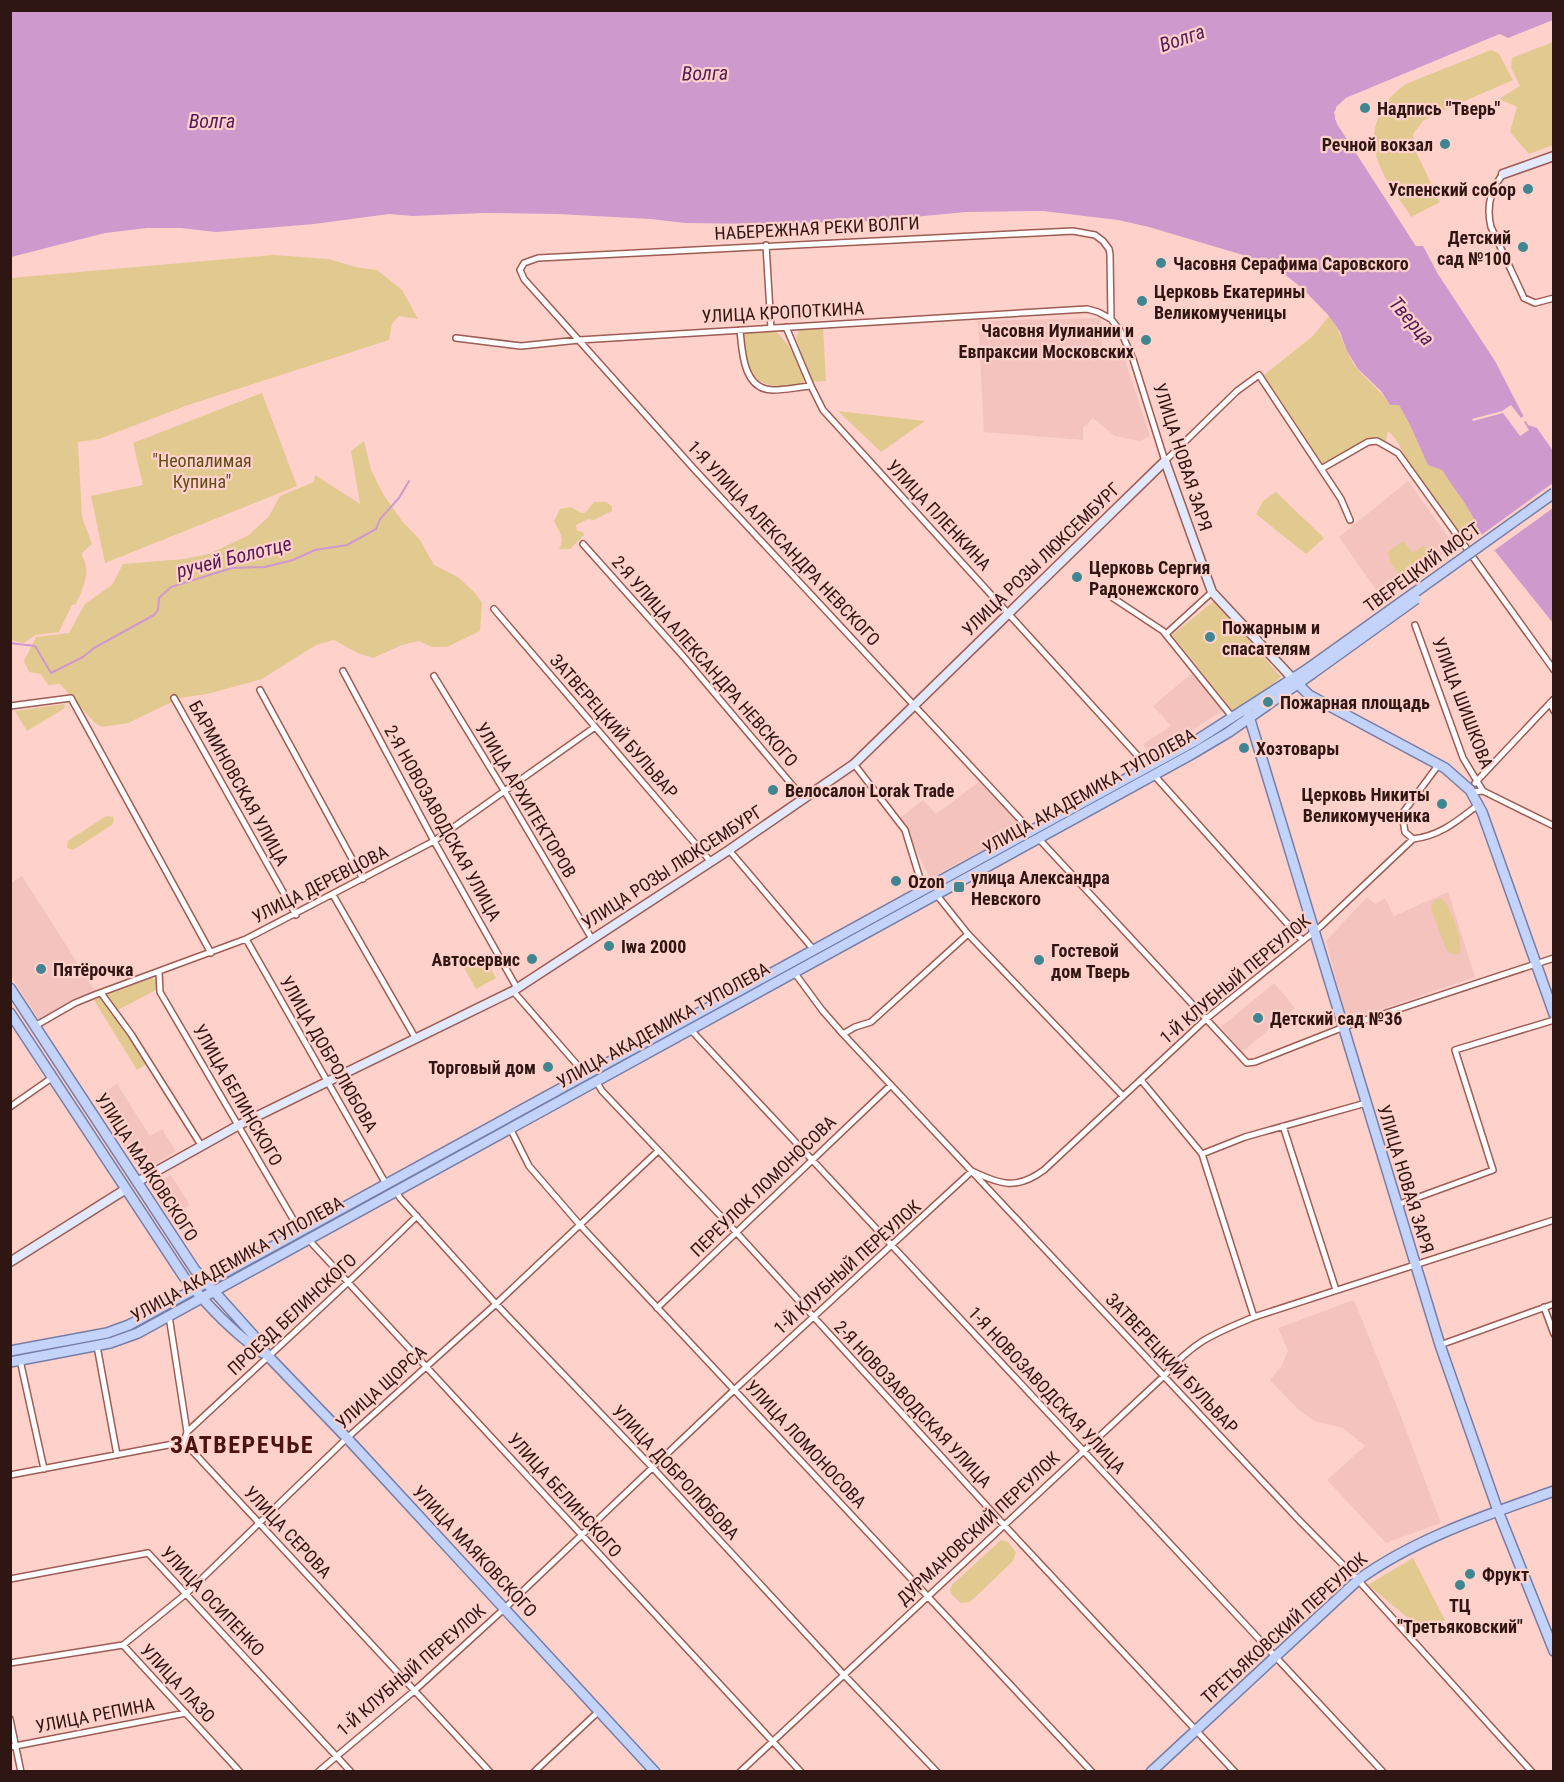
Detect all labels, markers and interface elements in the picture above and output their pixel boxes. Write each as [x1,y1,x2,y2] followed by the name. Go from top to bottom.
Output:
[1156,19,1208,57] water label: Волга
[682,61,728,85] water label: Волга
[1377,98,1501,119] place label: Надпись "Тверь"
[1358,101,1372,115] marker: Надпись "Тверь"
[189,109,235,133] water label: Волга
[1322,134,1433,155] place label: Речной вокзал
[1438,137,1452,151] marker: Речной вокзал
[1388,179,1516,200] place label: Успенский собор
[1521,182,1535,196] marker: Успенский собор
[714,212,920,244] street label: НАБЕРЕЖНАЯ РЕКИ ВОЛГИ
[1437,227,1511,269] place label: Детский сад №100
[1516,240,1530,254] marker: Детский сад №100
[1173,253,1409,274] place label: Часовня Серафима Саровского
[1154,256,1168,270] marker: Часовня Серафима Саровского
[1154,281,1305,323] place label: Церковь Екатерины Великомученицы
[1384,292,1440,350] water label: Тверца
[1135,294,1149,308] marker: Церковь Екатерины Великомученицы
[701,297,865,327] street label: УЛИЦА КРОПОТКИНА
[959,320,1134,362] place label: Часовня Иулиании и Евпраксии Московских
[1139,333,1153,347] marker: Часовня Иулиании и Евпраксии Московских
[1149,381,1217,533] street label: УЛИЦА НОВАЯ ЗАРЯ
[683,436,885,650] street label: 1-Я УЛИЦА АЛЕКСАНДРА НЕВСКОГО
[152,450,252,492] park label: "Неопалимая Купина"
[883,456,996,575] street label: УЛИЦА ПЛЕНКИНА
[958,478,1124,640] street label: УЛИЦА РОЗЫ ЛЮКСЕМБУРГ
[1360,518,1484,616] street label: ТВЕРЕЦКИЙ МОСТ
[173,531,294,583] water label: ручей Болотце
[608,551,802,771] street label: 2-Я УЛИЦА АЛЕКСАНДРА НЕВСКОГО
[1089,557,1210,599] place label: Церковь Сергия Радонежского
[1070,570,1084,584] marker: Церковь Сергия Радонежского
[1222,617,1320,659] place label: Пожарным и спасателям
[1203,630,1217,644] marker: Пожарным и спасателям
[1428,634,1498,772] street label: УЛИЦА ШИШКОВА
[546,650,682,802] street label: ЗАТВЕРЕЦКИЙ БУЛЬВАР
[1280,692,1430,713] place label: Пожарная площадь
[1261,695,1275,709] marker: Пожарная площадь
[185,697,293,870] street label: БАРМИНОВСКАЯ УЛИЦА
[471,718,581,882] street label: УЛИЦА АРХИТЕКТОРОВ
[380,721,506,925] street label: 2-Я НОВОЗАВОДСКАЯ УЛИЦА
[979,723,1200,858] street label: УЛИЦА АКАДЕМИКА ТУПОЛЕВА
[1256,738,1339,759] place label: Хозтовары
[1237,741,1251,755] marker: Хозтовары
[785,780,955,801] place label: Велосалон Lorak Trade
[766,783,780,797] marker: Велосалон Lorak Trade
[1302,784,1430,826] place label: Церковь Никиты Великомученика
[1435,797,1449,811] marker: Церковь Никиты Великомученика
[578,800,767,933] street label: УЛИЦА РОЗЫ ЛЮКСЕМБУРГ
[248,840,392,927] street label: УЛИЦА ДЕРЕВЦОВА
[971,867,1110,909] place label: улица Александра Невского
[908,871,945,892] place label: Ozon
[889,874,903,888] marker: Ozon
[952,880,966,894] marker: улица Александра Невского
[1155,910,1315,1048] street label: 1-Й КЛУБНЫЙ ПЕРЕУЛОК
[621,936,686,957] place label: Iwa 2000
[602,939,616,953] marker: Iwa 2000
[1051,940,1130,982] place label: Гостевой дом Тверь
[431,949,520,970] place label: Автосервис
[525,952,539,966] marker: Автосервис
[1032,953,1046,967] marker: Гостевой дом Тверь
[553,957,774,1092] street label: УЛИЦА АКАДЕМИКА ТУПОЛЕВА
[53,959,133,980] place label: Пятёрочка
[34,962,48,976] marker: Пятёрочка
[276,972,383,1136] street label: УЛИЦА ДОБРОЛЮБОВА
[1270,1008,1402,1029] place label: Детский сад №36
[1251,1011,1265,1025] marker: Детский сад №36
[189,1021,287,1169] street label: УЛИЦА БЕЛИНСКОГО
[428,1057,536,1078] place label: Торговый дом
[541,1060,555,1074] marker: Торговый дом
[91,1089,203,1245] street label: УЛИЦА МАЯКОВСКОГО
[1373,1102,1439,1256] street label: УЛИЦА НОВАЯ ЗАРЯ
[686,1111,841,1261] street label: ПЕРЕУЛОК ЛОМОНОСОВА
[127,1191,348,1326] street label: УЛИЦА АКАДЕМИКА ТУПОЛЕВА
[769,1196,925,1338] street label: 1-Й КЛУБНЫЙ ПЕРЕУЛОК
[223,1249,361,1379] street label: ПРОЕЗД БЕЛИНСКОГО
[1102,1289,1242,1437] street label: ЗАТВЕРЕЦКИЙ БУЛЬВАР
[964,1302,1130,1478] street label: 1-Я НОВОЗАВОДСКАЯ УЛИЦА
[830,1316,996,1492] street label: 2-Я НОВОЗАВОДСКАЯ УЛИЦА
[331,1341,431,1433] street label: УЛИЦА ЩОРСА
[741,1376,871,1513] street label: УЛИЦА ЛОМОНОСОВА
[608,1400,744,1544] street label: УЛИЦА ДОБРОЛЮБОВА
[504,1429,626,1561] street label: УЛИЦА БЕЛИНСКОГО
[170,1431,314,1459] district label: ЗАТВЕРЕЧЬЕ
[892,1447,1064,1609] street label: ДУРМАНОВСКИЙ ПЕРЕУЛОК
[409,1481,541,1621] street label: УЛИЦА МАЯКОВСКОГО
[240,1482,336,1583] street label: УЛИЦА СЕРОВА
[157,1542,269,1660] street label: УЛИЦА ОСИПЕНКО
[1197,1548,1371,1708] street label: ТРЕТЬЯКОВСКИЙ ПЕРЕУЛОК
[1482,1564,1529,1585] place label: Фрукт
[1463,1567,1477,1581] marker: Фрукт
[1453,1578,1467,1592] marker: ТЦ "Третьяковский"
[1397,1595,1523,1637] place label: ТЦ "Третьяковский"
[332,1600,490,1740] street label: 1-Й КЛУБНЫЙ ПЕРЕУЛОК
[136,1639,220,1727] street label: УЛИЦА ЛАЗО
[34,1693,157,1737] street label: УЛИЦА РЕПИНА

